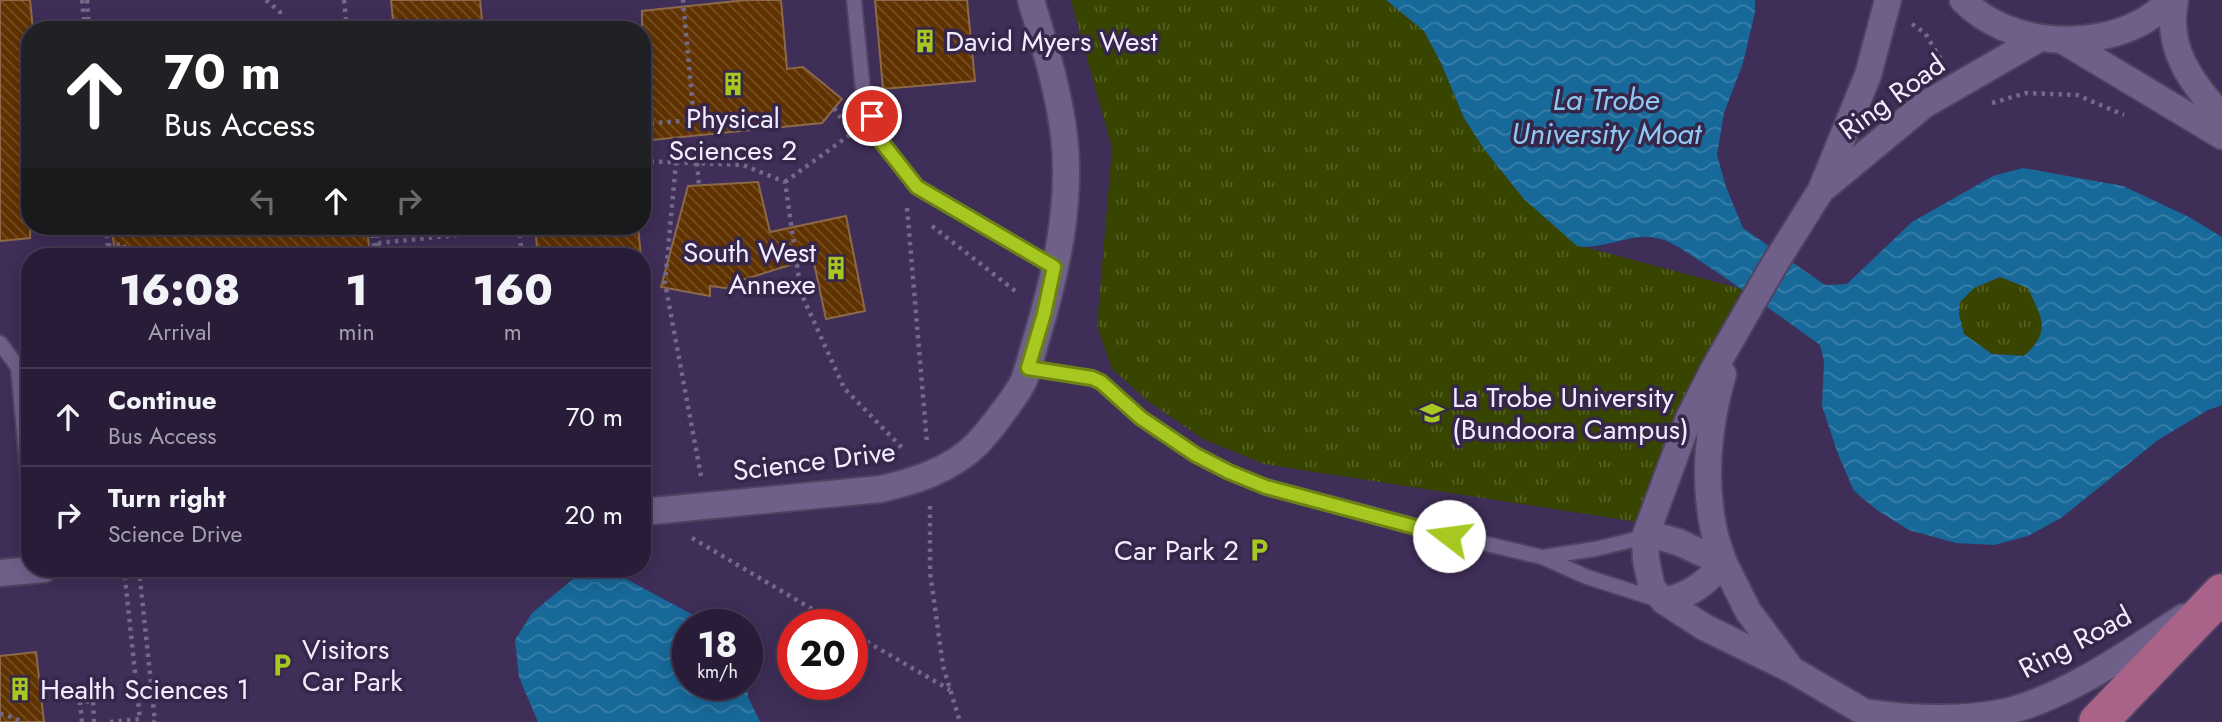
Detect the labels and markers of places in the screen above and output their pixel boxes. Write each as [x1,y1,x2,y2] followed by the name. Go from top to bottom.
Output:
[945,21,1158,62] place label: David Myers West
[911,27,939,55] building icon: David Myers West
[719,70,747,98] building icon: Physical Sciences 2
[842,86,902,146] pin
[669,98,797,171] place label: Physical Sciences 2
[683,232,816,305] place label: South West Annexe
[822,254,850,282] building icon: South West Annexe
[1452,377,1689,450] place label: La Trobe University (Bundoora Campus)
[1418,399,1446,427] school or university icon: La Trobe University (Bundoora Campus)
[1114,530,1239,571] place label: Car Park 2
[1245,536,1273,564] parking icon: Car Park 2
[302,629,403,702] place label: Visitors Car Park
[268,651,296,679] parking icon: Visitors Car Park
[40,669,249,710] place label: Health Sciences 1
[6,675,34,703] building icon: Health Sciences 1

